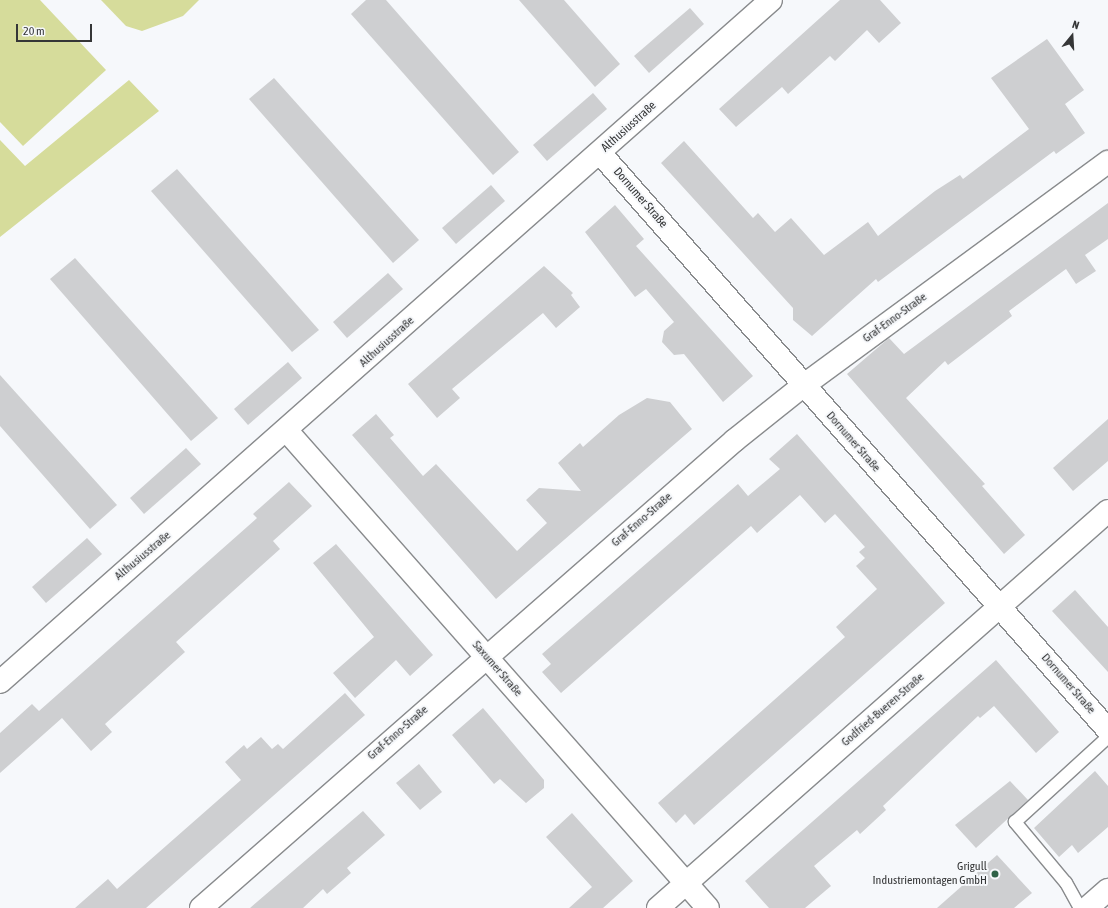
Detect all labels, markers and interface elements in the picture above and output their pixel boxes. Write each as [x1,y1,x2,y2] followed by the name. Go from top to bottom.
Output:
[18,16,94,42] scale bar
[1052,16,1092,56] north arrow
[1071,18,1081,31] text: N
[23,24,45,38] text: 20 m
[599,99,659,155] street label: Althusiusstraße
[610,165,670,231] street label: Dornumer Straße
[860,290,930,346] street label: Graf-Enno-Straße
[357,314,417,370] street label: Althusiusstraße
[823,409,883,475] street label: Dornumer Straße
[609,490,675,550] street label: Graf-Enno-Straße
[112,528,174,584] street label: Althusiusstraße
[469,638,525,700] street label: Saxumer Straße
[1038,651,1098,717] street label: Dornumer Straße
[839,670,927,750] street label: Godfried-Bueren-Straße
[365,703,431,763] street label: Graf-Enno-Straße
[873,860,987,888] place label: Grigull Industriemontagen GmbH
[990,869,1000,879] marker: Grigull Industriemontagen GmbH

